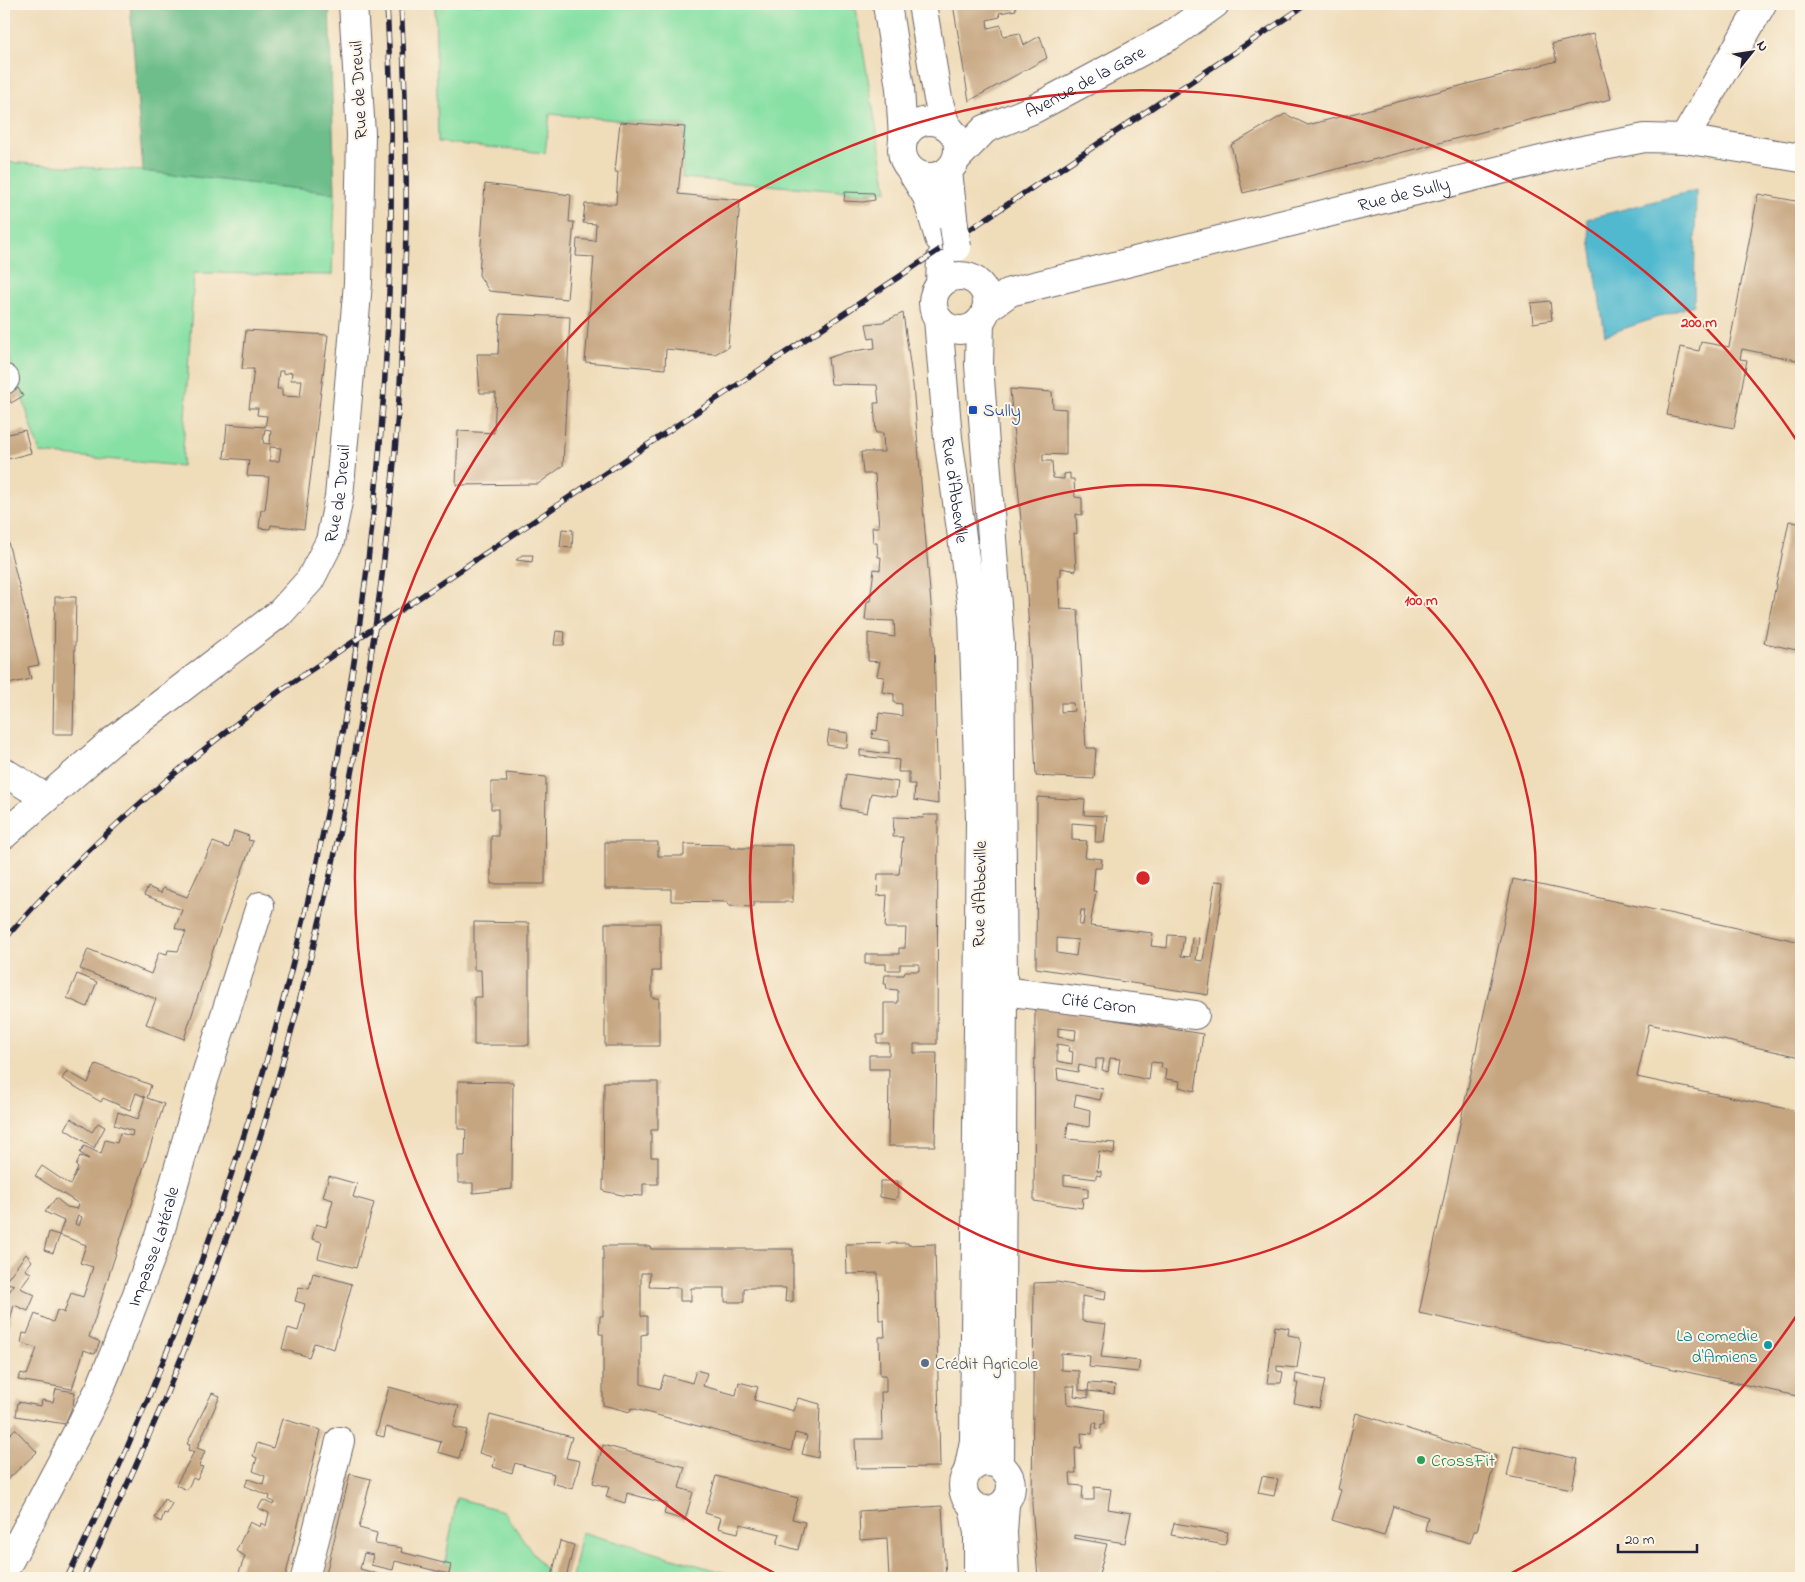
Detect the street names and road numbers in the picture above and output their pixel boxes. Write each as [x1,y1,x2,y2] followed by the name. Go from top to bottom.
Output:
[344,40,376,140] street label: Rue de Dreuil
[1022,40,1151,126] street label: Avenue de la Gare
[1356,172,1453,220] street label: Rue de Sully
[933,436,974,546] street label: Rue d'Abbeville
[319,443,359,545] street label: Rue de Dreuil
[967,840,995,948] street label: Rue d'Abbeville
[1060,987,1138,1023] street label: Cité Caron
[122,1183,188,1311] street label: Impasse Latérale

